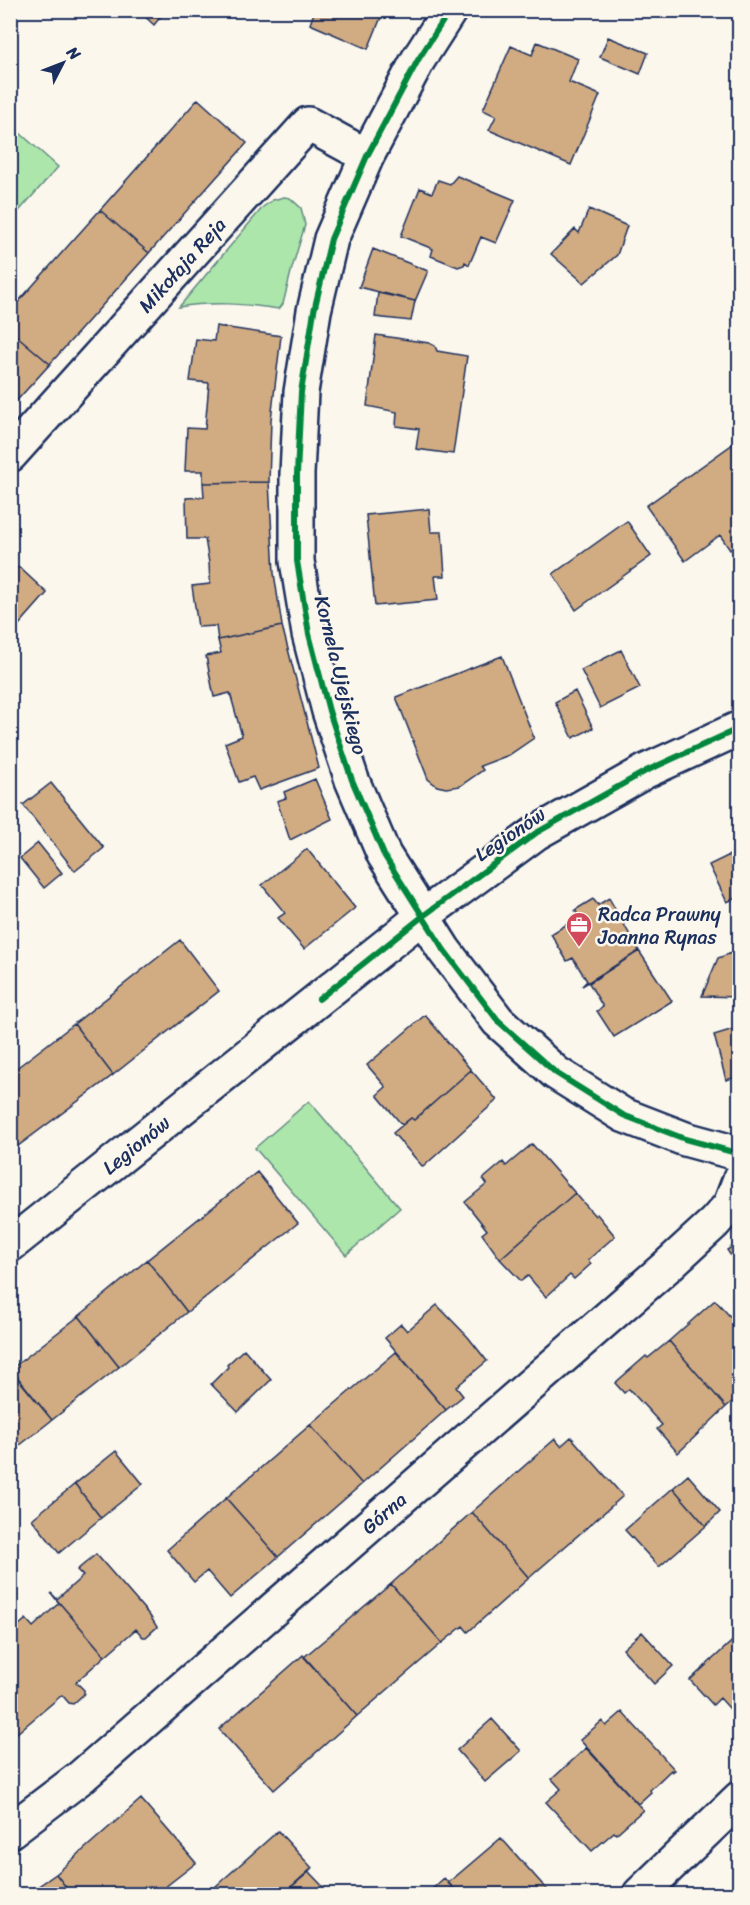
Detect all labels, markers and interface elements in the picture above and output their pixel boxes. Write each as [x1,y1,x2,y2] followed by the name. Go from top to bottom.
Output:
[33,33,93,93] north arrow
[59,39,89,68] text: N
[129,209,235,321] street label: Mikołaja Reja
[304,592,377,759] street label: Kornela Ujejskiego
[467,797,553,871] street label: Legionów
[597,897,722,955] place label: Radca Prawny Joanna Rynas
[564,910,594,948] office icon: Radca Prawny Joanna Rynas
[94,1107,178,1184] street label: Legionów
[353,1483,415,1544] street label: Górna

